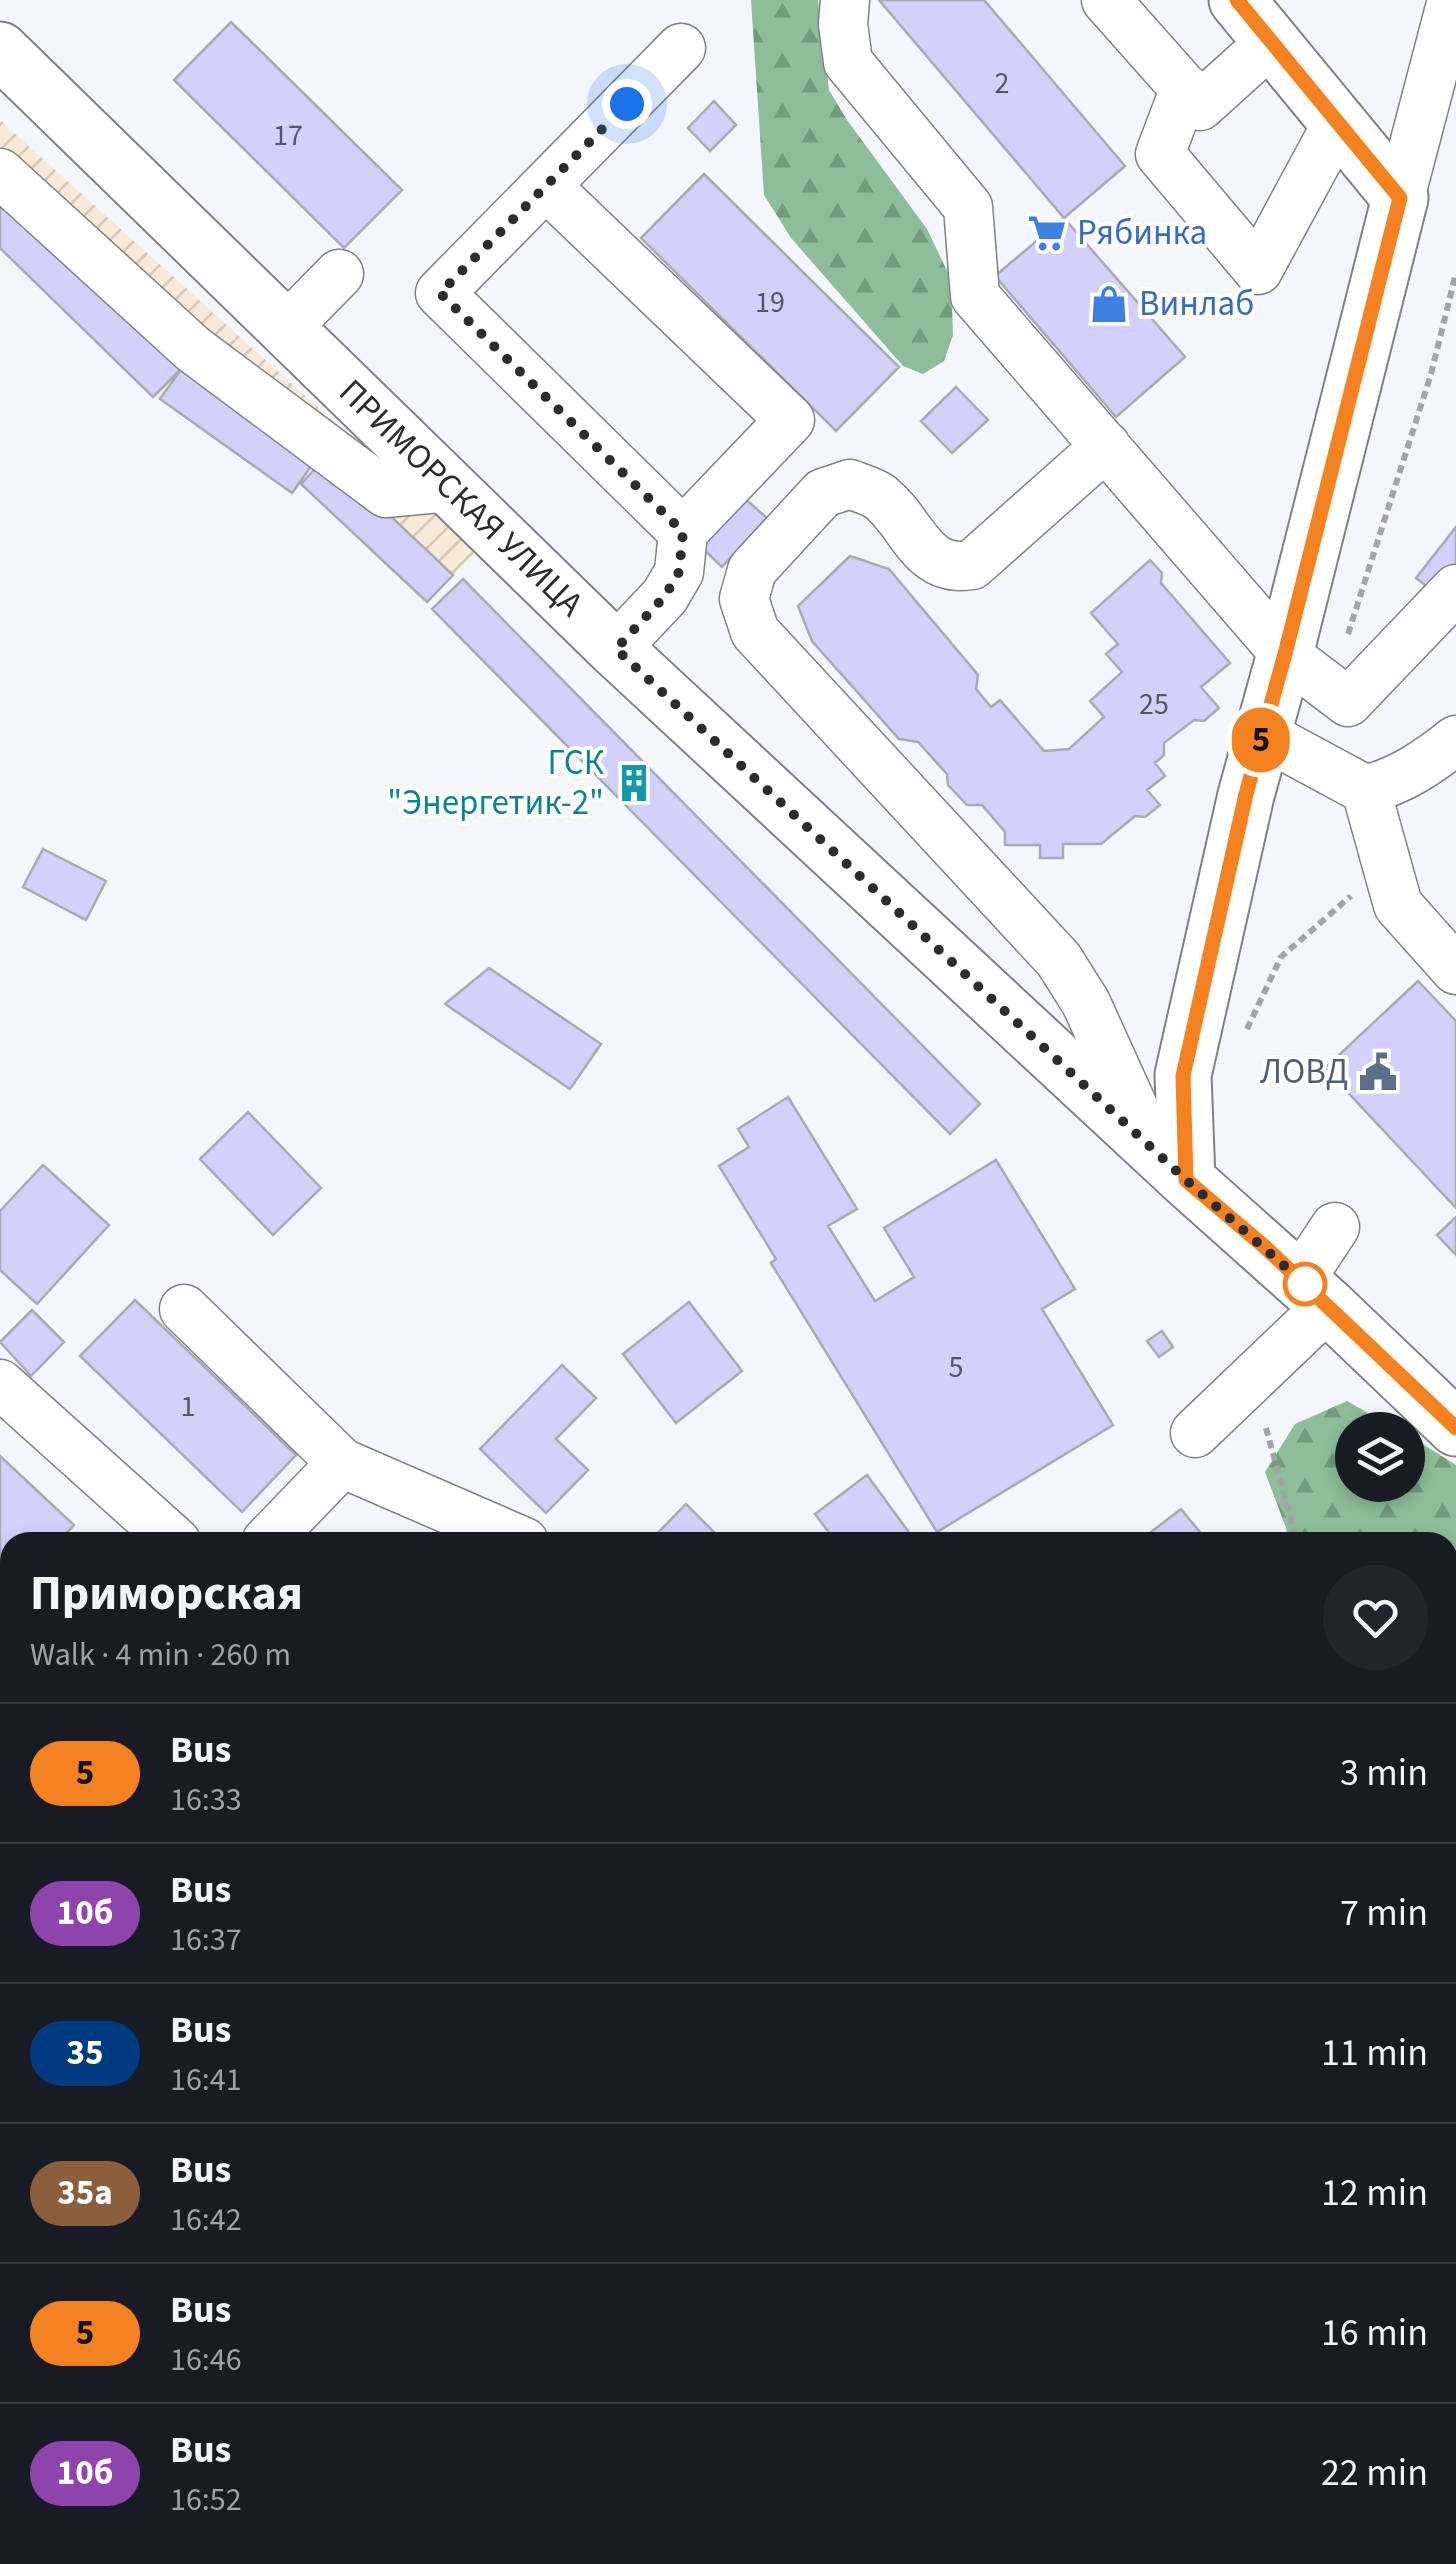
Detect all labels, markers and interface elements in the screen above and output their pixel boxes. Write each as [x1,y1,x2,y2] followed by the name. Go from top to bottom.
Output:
[995,62,1009,105] house number: 2
[602,79,652,129] your location
[273,114,303,157] house number: 17
[1077,208,1207,258] place label: Рябинка
[1026,212,1068,254] supermarket icon: Рябинка
[1139,279,1254,329] place label: Винлаб
[755,281,785,324] house number: 19
[1088,283,1130,325] shop icon: Винлаб
[327,368,595,628] street label: ПРИМОРСКАЯ УЛИЦА
[1139,683,1169,726] house number: 25
[1228,708,1294,772] line badge: 5
[1252,715,1270,765] text: 5
[387,738,605,828] place label: ГСК "Энергетик-2"
[613,762,655,804] building icon: ГСК "Энергетик-2"
[1260,1047,1348,1097] place label: ЛОВД
[1357,1051,1399,1093] public building icon: ЛОВД
[1284,1263,1326,1305] unlabelled marker
[949,1346,963,1389] house number: 5
[181,1385,195,1428] house number: 1
[1335,1412,1425,1502] map controls
[1335,1412,1425,1502] button: layers
[30,1560,303,1628] text: Приморская
[1323,1565,1428,1670] button: heart
[30,1632,291,1678] text: Walk · 4 min · 260 m
[170,1723,231,1777] text: Bus
[1340,1746,1428,1800] text: 3 min
[76,1748,94,1798] text: 5
[170,1777,242,1823] text: 16:33
[170,1863,231,1917] text: Bus
[1340,1886,1428,1940] text: 7 min
[57,1888,113,1938] text: 10б
[170,1917,242,1963] text: 16:37
[170,2003,231,2057] text: Bus
[1321,2026,1428,2080] text: 11 min
[67,2028,103,2078] text: 35
[170,2057,242,2103] text: 16:41
[170,2143,231,2197] text: Bus
[1321,2166,1428,2220] text: 12 min
[57,2168,113,2218] text: 35а
[170,2197,242,2243] text: 16:42
[170,2283,231,2337] text: Bus
[1321,2306,1428,2360] text: 16 min
[76,2308,94,2358] text: 5
[170,2337,242,2383] text: 16:46
[170,2423,231,2477] text: Bus
[1321,2446,1428,2500] text: 22 min
[57,2448,113,2498] text: 10б
[170,2477,242,2523] text: 16:52

